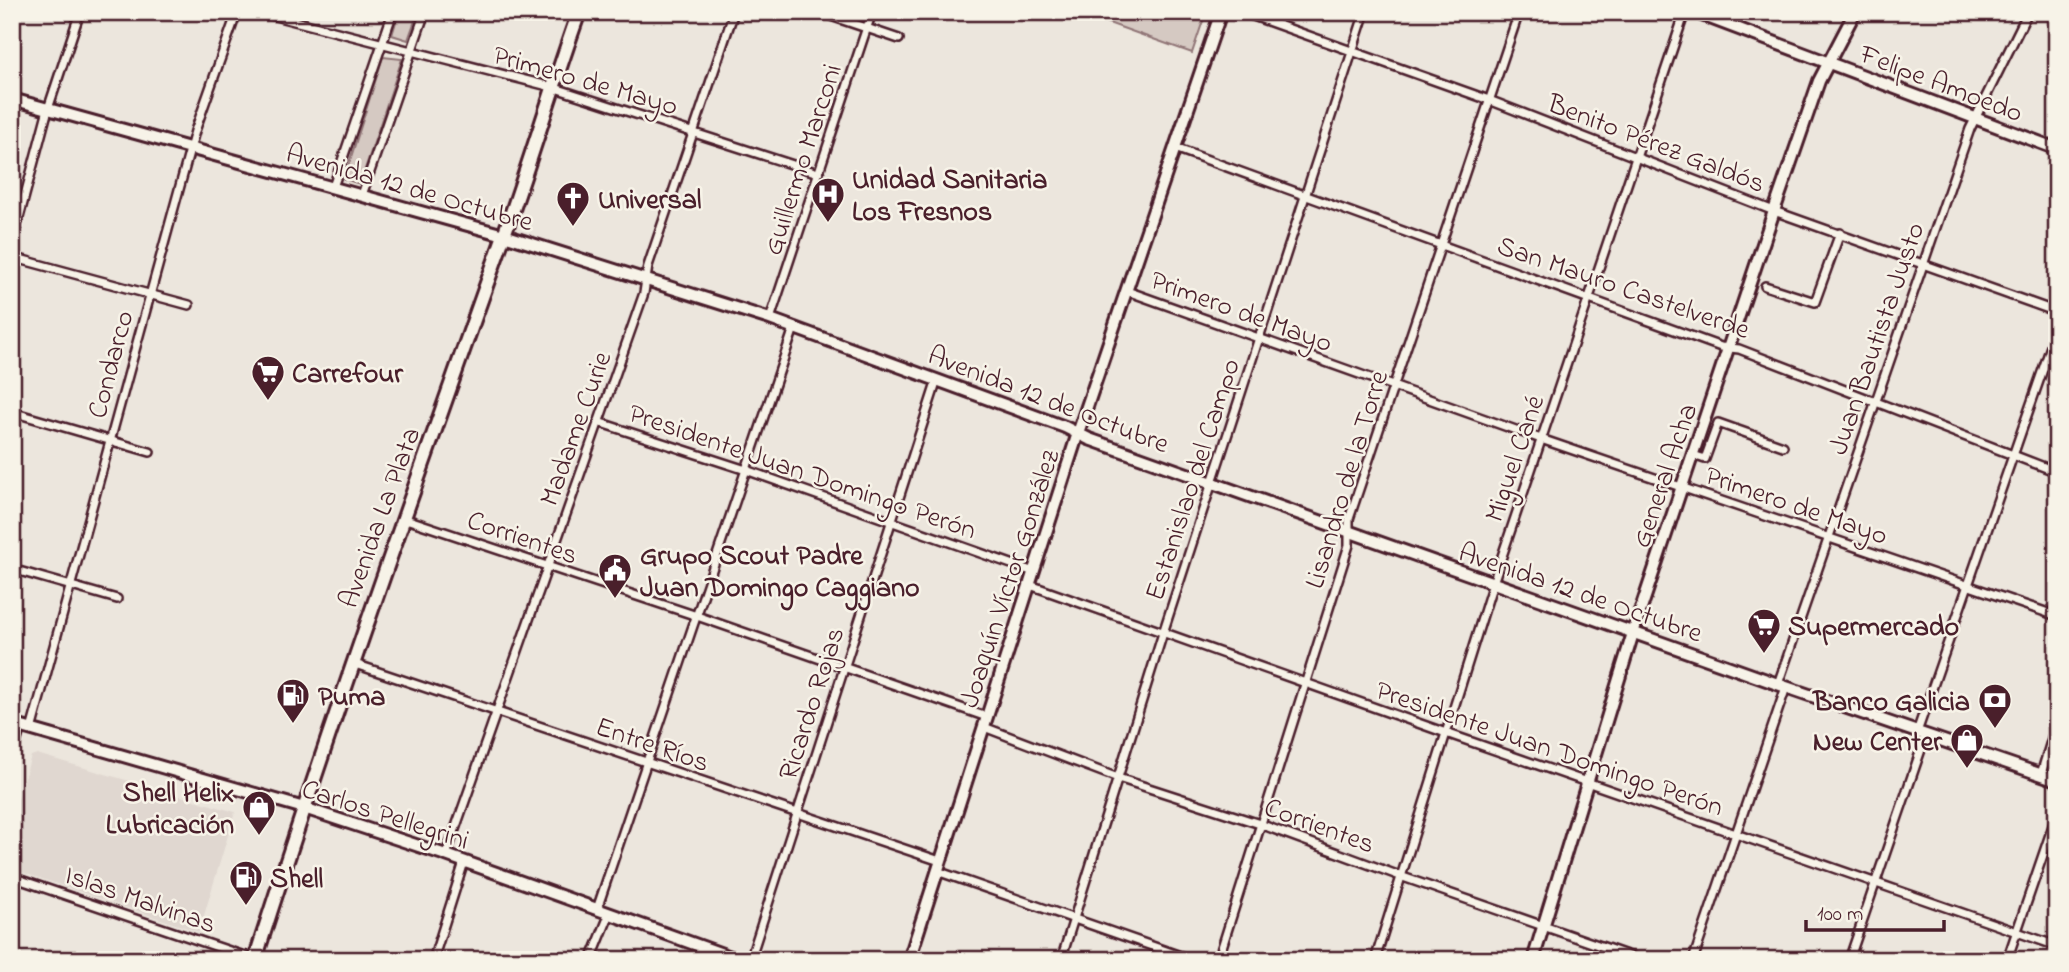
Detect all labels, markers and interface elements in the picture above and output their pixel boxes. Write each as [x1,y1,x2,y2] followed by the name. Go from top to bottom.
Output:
[1852,35,2028,135] street label: Felipe Amoedo
[488,36,683,128] street label: Primero de Mayo
[754,59,855,261] street label: Guillermo Marconi
[1540,85,1771,206] street label: Benito Pérez Galdós
[281,134,538,244] street label: Avenida 12 de Octubre
[852,161,1047,234] place label: Unidad Sanitaria Los Fresnos
[809,175,847,224] hospital icon: Unidad Sanitaria Los Fresnos
[554,179,592,228] church icon: Universal
[598,181,702,222] place label: Universal
[1819,217,1937,461] street label: Juan Bautista Justo
[1491,227,1755,352] street label: San Mauro Castelverde
[1144,261,1338,365] street label: Primero de Mayo
[78,306,146,423] street label: Condarco
[921,336,1175,466] street label: Avenida 12 de Octubre
[530,346,624,512] street label: Madame Curie
[249,353,287,402] supermarket icon: Carrefour
[1136,354,1253,606] street label: Estanislao del Campo
[292,355,404,396] place label: Carrefour
[1296,366,1401,594] street label: Lisandro de la Torre
[1475,390,1557,528] street label: Miguel Cané
[622,394,981,552] street label: Presidente Juan Domingo Perón
[1622,399,1710,554] street label: General Acha
[330,422,433,614] street label: Avenida La Plata
[950,444,1073,713] street label: Joaquín Víctor González
[1699,457,1893,558] street label: Primero de Mayo
[461,501,583,577] street label: Corrientes
[1452,533,1708,655] street label: Avenida 12 de Octubre
[640,537,920,611] place label: Grupo Scout Padre Juan Domingo Caggiano
[596,551,634,600] public building icon: Grupo Scout Padre Juan Domingo Caggiano
[1745,606,1783,655] supermarket icon: Supermercado
[1788,608,1959,649] place label: Supermercado
[769,622,857,786] street label: Ricardo Rojas
[1369,671,1728,829] street label: Presidente Juan Domingo Perón
[274,676,312,725] fuel station icon: Puma
[318,678,385,719] place label: Puma
[1976,681,2014,730] bank icon: Banco Galicia
[1811,683,1970,724] place label: Banco Galicia
[590,708,714,785] street label: Entre Ríos
[1948,721,1986,770] shop icon: New Center
[1813,723,1943,764] place label: New Center
[296,770,474,863] street label: Carlos Pellegrini
[106,774,234,847] place label: Shell Helix Lubricación
[240,788,278,837] shop icon: Shell Helix Lubricación
[1258,788,1380,866] street label: Corrientes
[59,856,221,946] street label: Islas Malvinas
[227,858,265,907] fuel station icon: Shell
[270,860,324,901] place label: Shell
[1806,888,1945,932] scale bar
[1817,900,1863,930] text: 100 m

